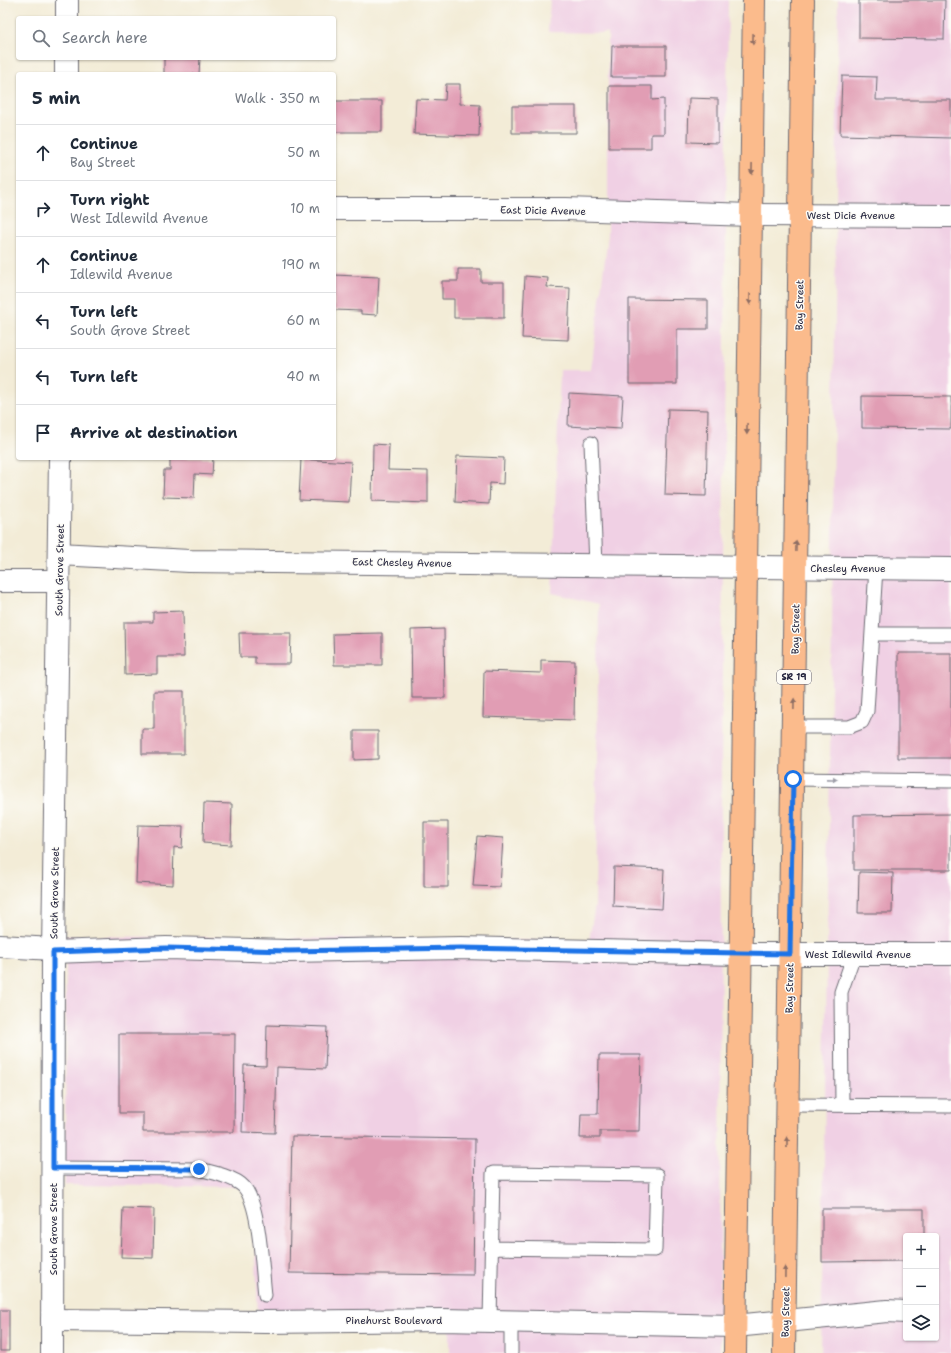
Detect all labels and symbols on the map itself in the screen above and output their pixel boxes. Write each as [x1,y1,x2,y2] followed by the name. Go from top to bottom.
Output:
[750,33,756,46] one-way arrow
[749,163,755,176] one-way arrow
[500,203,586,218] street label: East Dicie Avenue
[807,209,896,222] street label: West Dicie Avenue
[793,280,806,330] street label: Bay Street
[747,293,753,306] one-way arrow
[744,423,751,435] one-way arrow
[52,524,67,616] street label: South Grove Street
[793,539,799,552] one-way arrow
[352,555,452,570] street label: East Chesley Avenue
[810,562,886,575] street label: Chesley Avenue
[789,604,802,654] street label: Bay Street
[777,670,811,684] road number: SR 19
[790,698,797,710] one-way arrow
[784,770,802,788] route start
[826,776,839,782] one-way arrow
[47,847,62,939] street label: South Grove Street
[805,948,912,961] street label: West Idlewild Avenue
[783,963,796,1013] street label: Bay Street
[784,1135,790,1148] one-way arrow
[190,1160,208,1178] route end
[47,1183,60,1275] street label: South Grove Street
[782,1265,788,1278] one-way arrow
[779,1287,792,1337] street label: Bay Street
[346,1314,443,1327] street label: Pinehurst Boulevard

